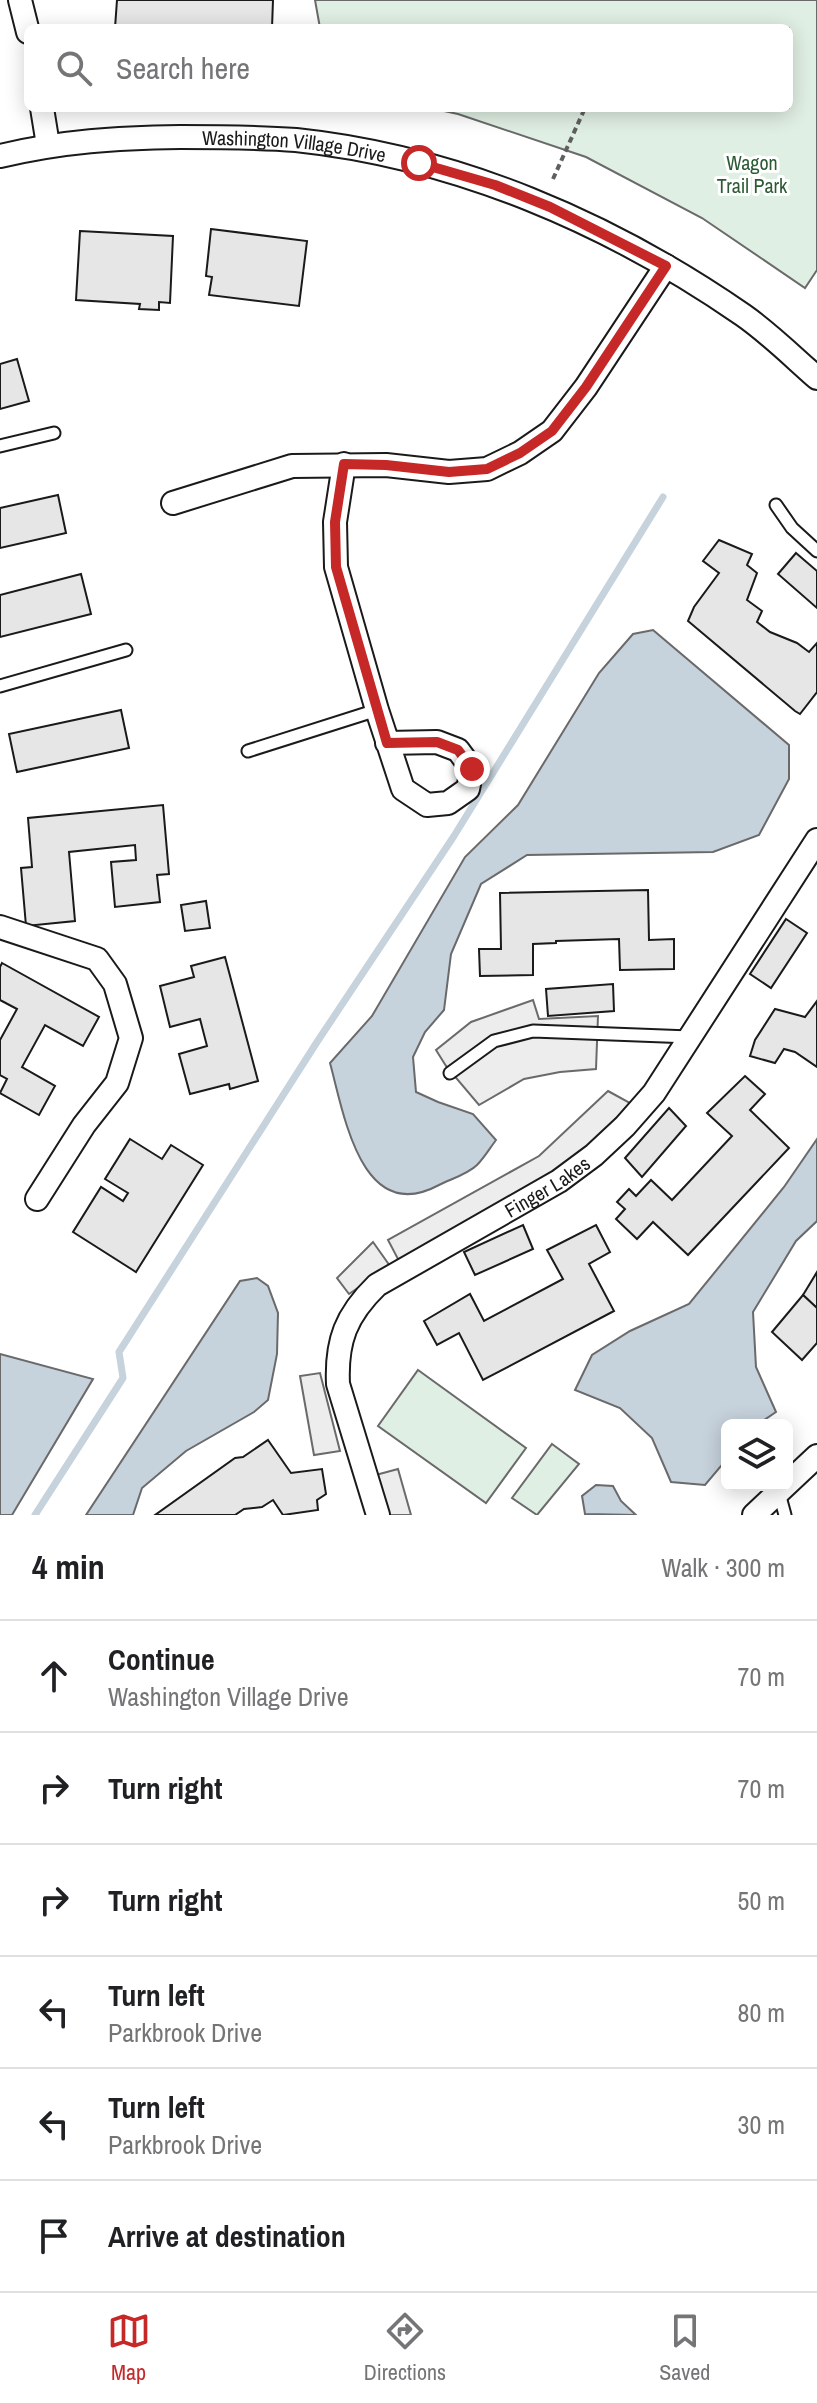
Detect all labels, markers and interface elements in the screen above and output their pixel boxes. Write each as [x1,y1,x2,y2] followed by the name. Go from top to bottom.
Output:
[24,24,793,112] search box
[52,46,96,90] icon: search
[116,48,250,88] text: Search here
[202,124,389,168] street label: Washington Village Drive
[401,145,437,181] route start
[717,149,788,199] park label: Wagon Trail Park
[454,751,490,787] route end
[499,1149,595,1223] street label: Finger Lakes
[721,1419,793,1491] map controls
[721,1419,793,1491] button: layers
[32,1544,105,1590] text: 4 min
[661,1550,785,1585] text: Walk · 300 m
[108,1639,215,1679] text: Continue
[32,1654,76,1698] icon: ahead
[738,1659,785,1694] text: 70 m
[108,1679,349,1714] text: Washington Village Drive
[32,1766,76,1810] icon: right
[108,1768,222,1808] text: Turn right
[738,1771,785,1806] text: 70 m
[32,1878,76,1922] icon: right
[108,1880,222,1920] text: Turn right
[738,1883,785,1918] text: 50 m
[108,1975,205,2015] text: Turn left
[32,1990,76,2034] icon: left
[738,1995,785,2030] text: 80 m
[108,2015,262,2050] text: Parkbrook Drive
[108,2087,205,2127] text: Turn left
[32,2102,76,2146] icon: left
[738,2107,785,2142] text: 30 m
[108,2127,262,2162] text: Parkbrook Drive
[32,2214,76,2258] icon: arrive
[108,2216,346,2256] text: Arrive at destination
[107,2309,151,2387] tab: Map
[364,2309,446,2387] tab: Directions
[659,2309,710,2387] tab: Saved

